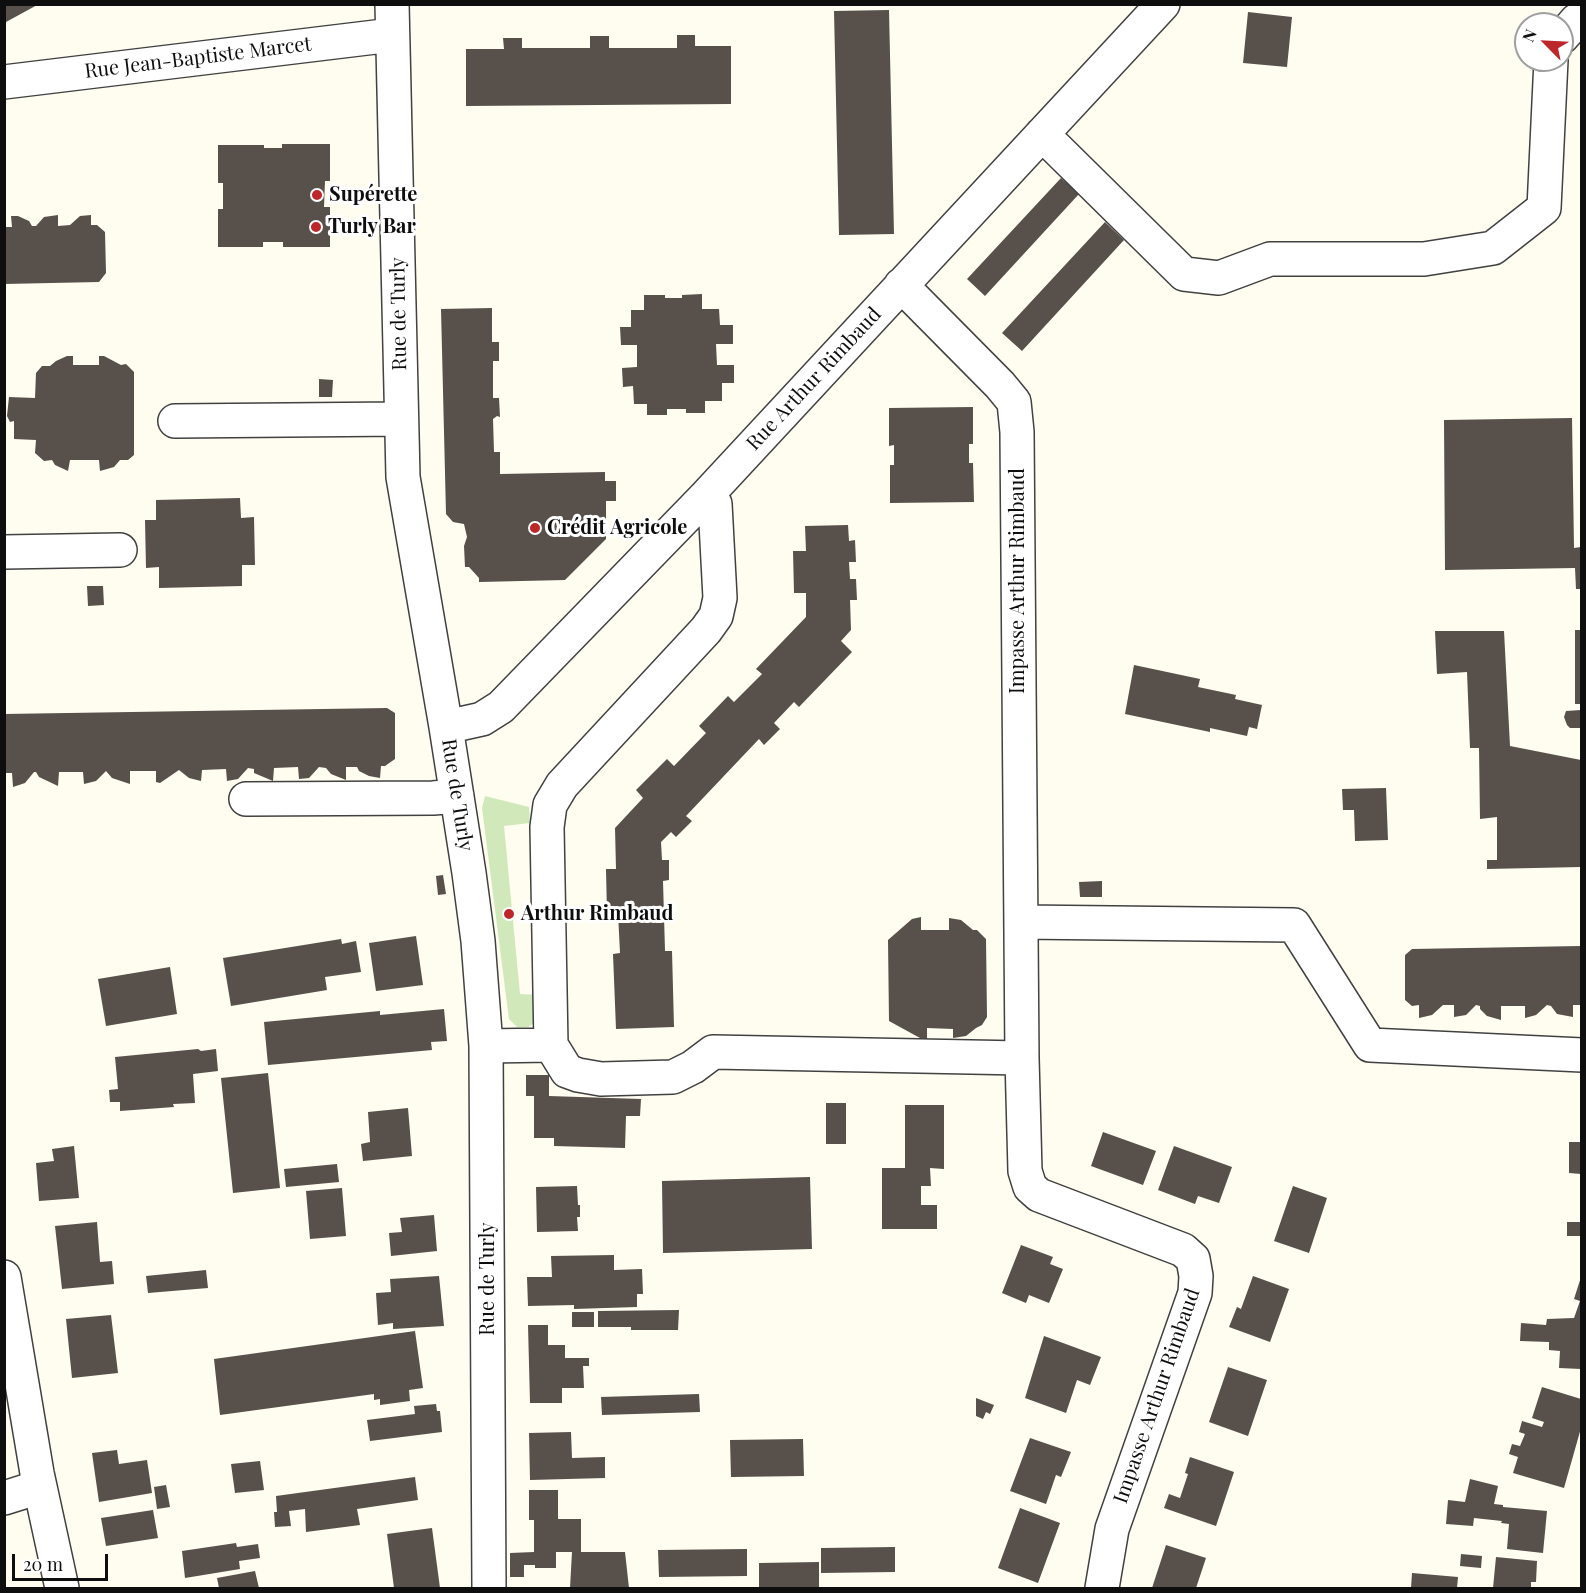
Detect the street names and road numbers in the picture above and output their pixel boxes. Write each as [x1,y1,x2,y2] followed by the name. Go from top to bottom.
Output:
[83,32,313,84] street label: Rue Jean-Baptiste Marcet
[386,257,412,371] street label: Rue de Turly
[742,303,886,455] street label: Rue Arthur Rimbaud
[1006,468,1030,694] street label: Impasse Arthur Rimbaud
[436,737,478,853] street label: Rue de Turly
[476,1222,500,1336] street label: Rue de Turly
[1109,1285,1205,1507] street label: Impasse Arthur Rimbaud

